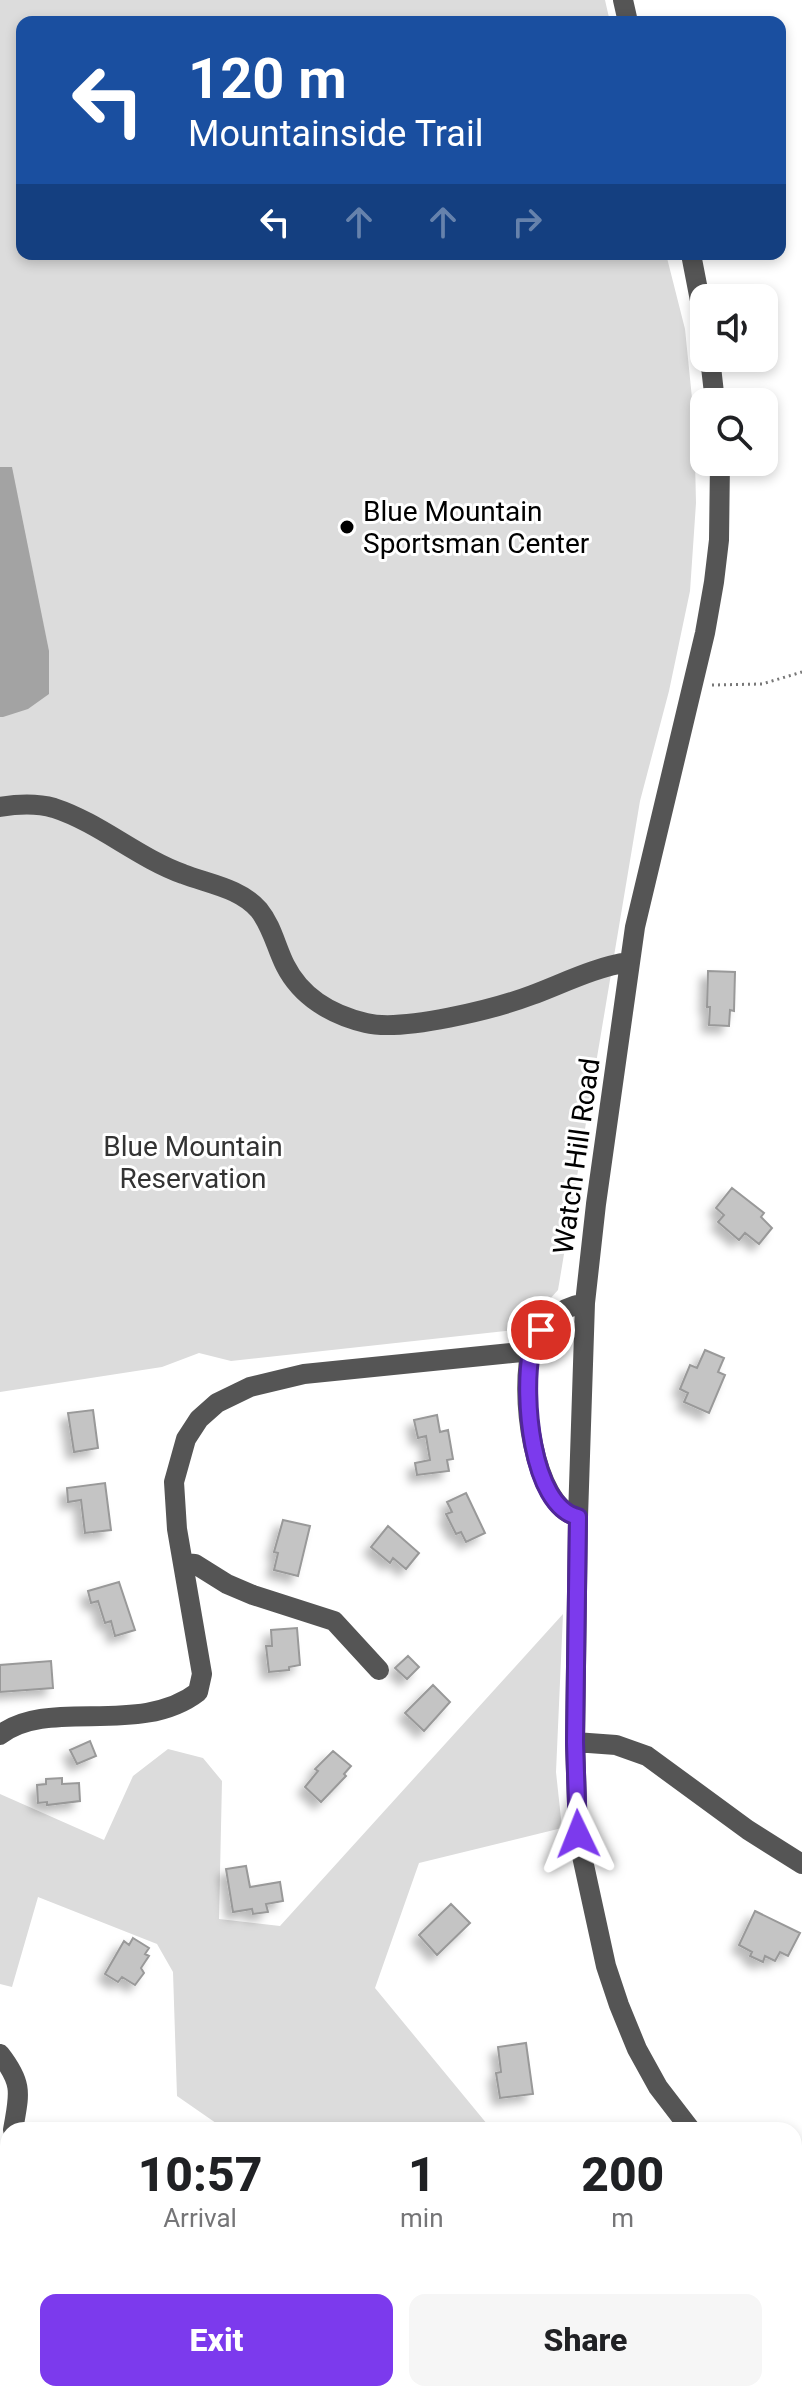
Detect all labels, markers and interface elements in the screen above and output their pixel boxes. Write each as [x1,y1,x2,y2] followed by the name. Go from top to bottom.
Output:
[188,46,347,112] text: 120 m
[56,48,160,152] icon: left
[188,113,483,155] text: Mountainside Trail
[253,200,297,244] icon: left
[337,200,381,244] icon: ahead
[421,200,465,244] icon: ahead
[505,200,549,244] icon: right
[690,284,778,476] map controls
[690,284,778,372] button: sound
[690,388,778,476] button: search
[363,495,590,560] place label: Blue Mountain Sportsman Center
[338,518,356,536] marker: Blue Mountain Sportsman Center
[546,1056,607,1256] street label: Watch Hill Road
[103,1130,283,1195] park label: Blue Mountain Reservation
[507,1296,575,1364] pin
[519,1308,563,1352] icon: arrive
[536,1792,620,1876] position arrow
[138,2146,262,2203] text: 10:57
[408,2146,436,2203] text: 1
[581,2146,664,2203] text: 200
[163,2203,237,2233] text: Arrival
[400,2203,444,2233] text: min
[611,2203,634,2233] text: m
[40,2294,393,2386] button: Exit
[409,2294,762,2386] button: Share

